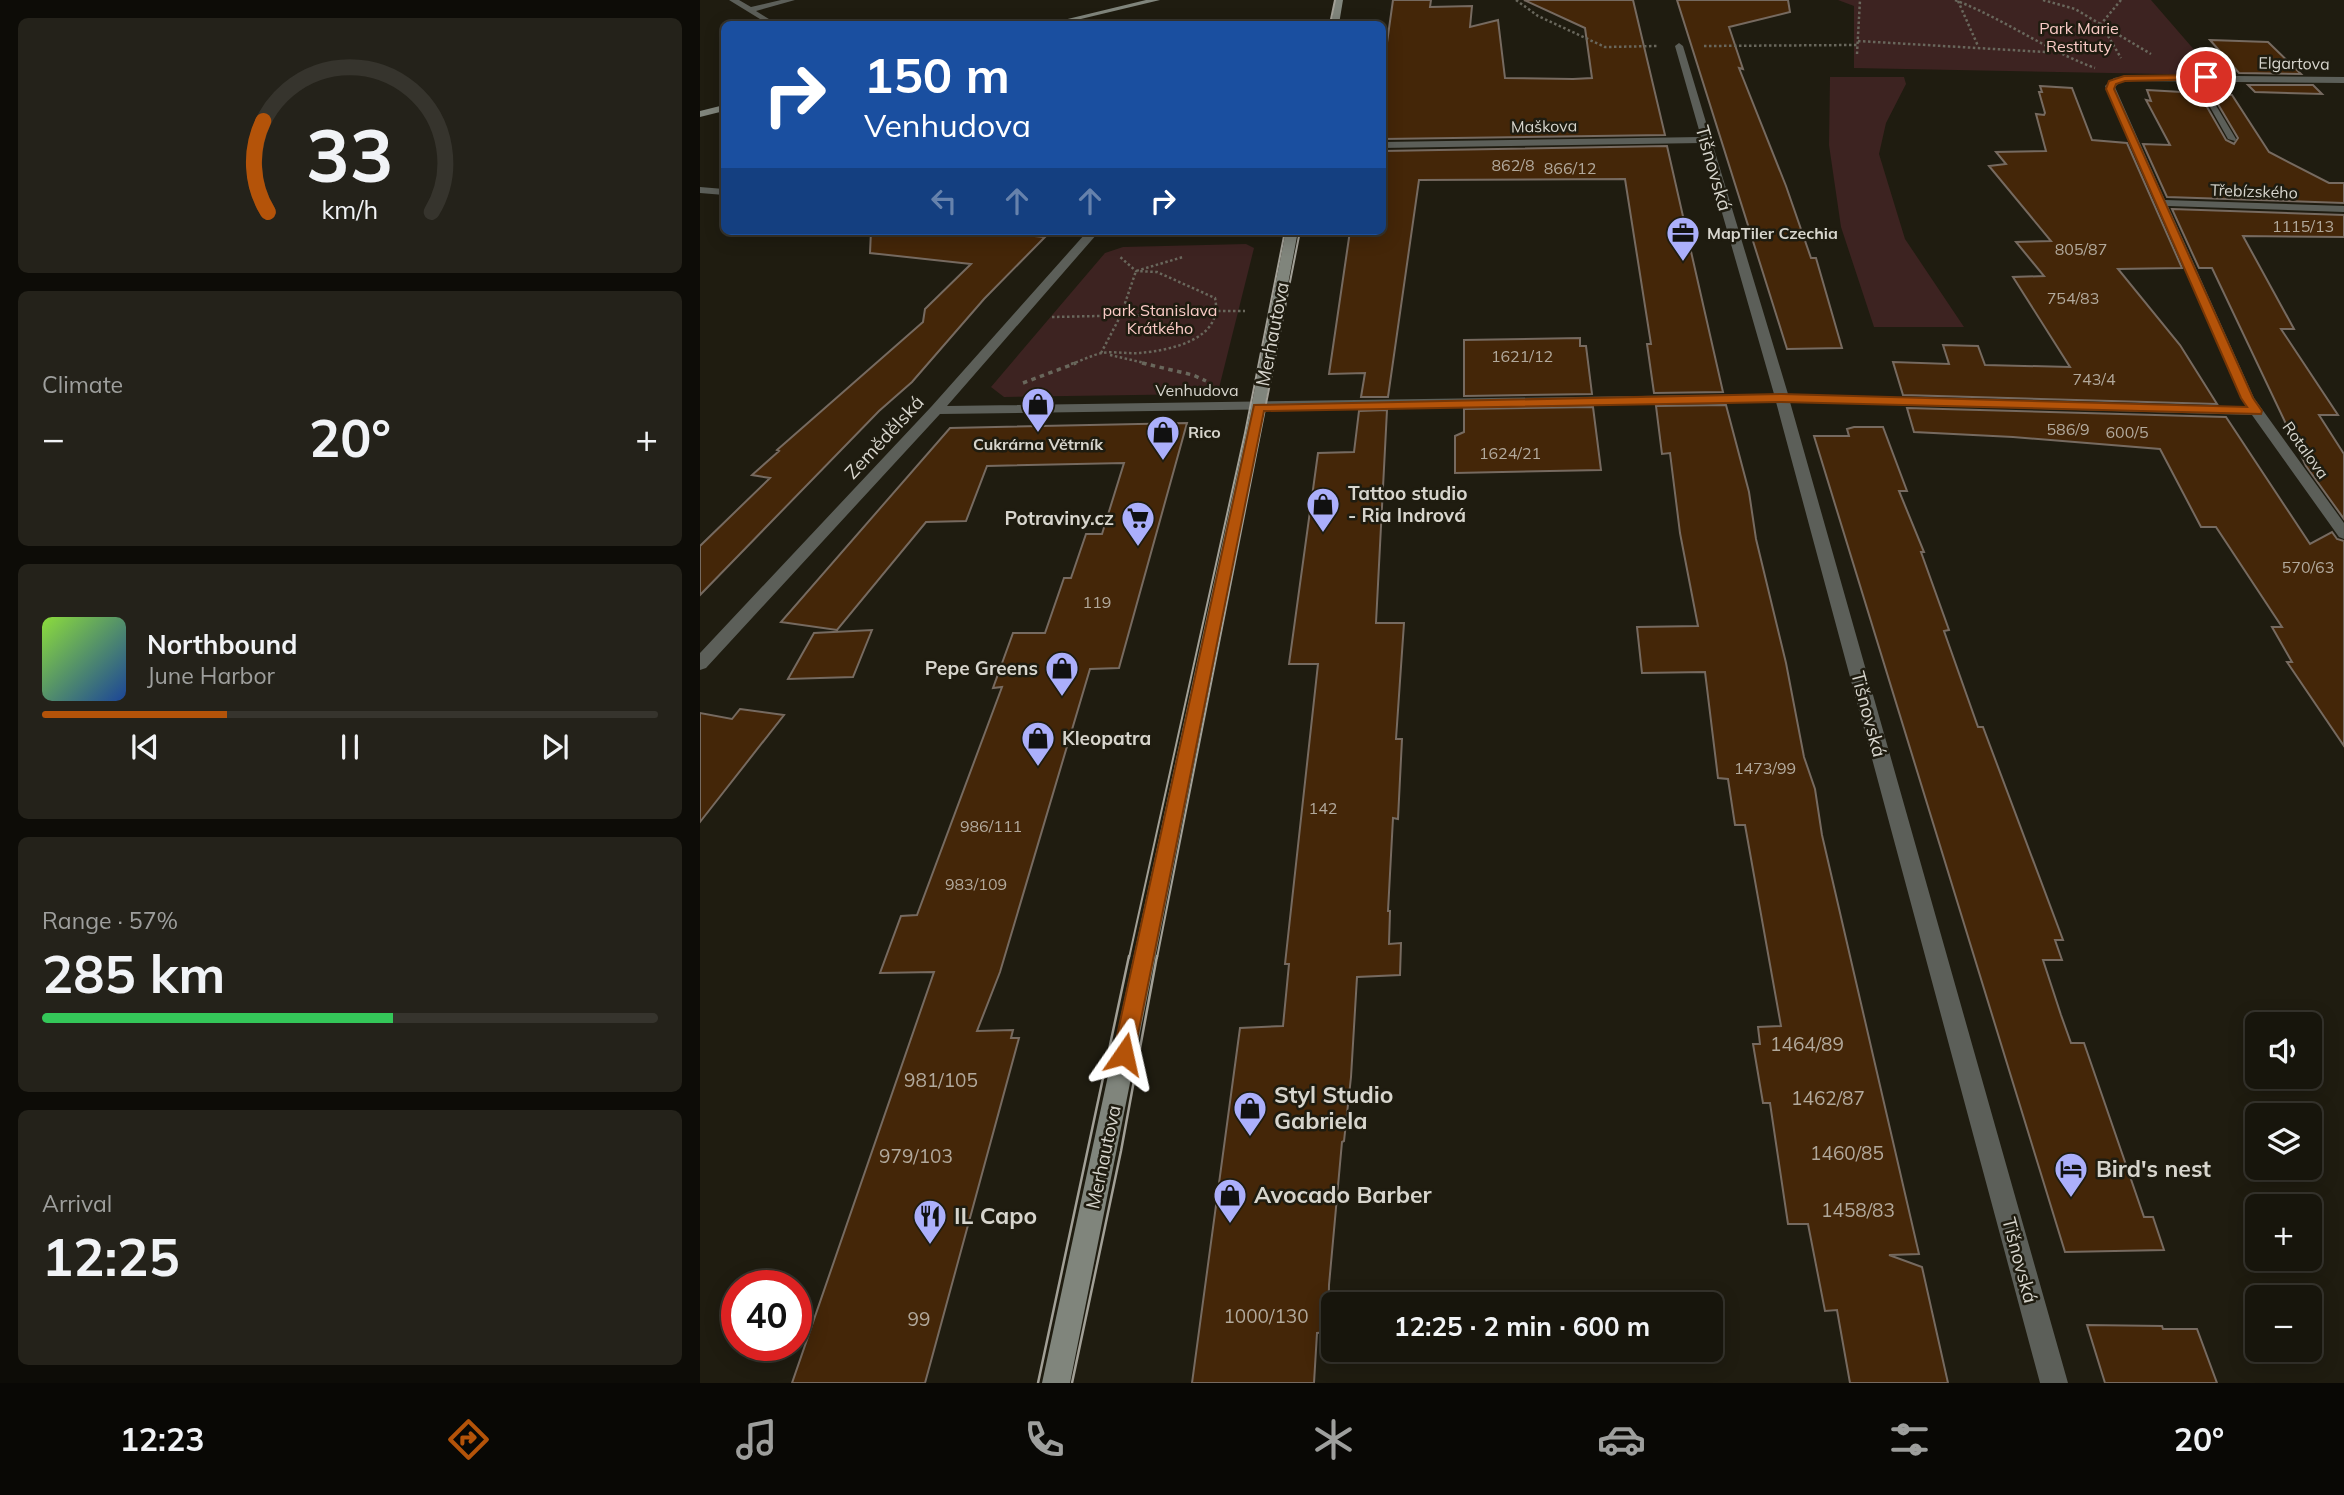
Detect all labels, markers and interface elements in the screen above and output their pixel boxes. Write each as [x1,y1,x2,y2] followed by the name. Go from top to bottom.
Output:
[2039,18,2119,56] park label: Park Marie Restituty
[864,44,1010,105] text: 150 m
[2176,47,2236,107] pin
[749,49,840,140] icon: right
[2258,52,2330,74] street label: Elgartova
[2187,58,2225,96] icon: arrive
[864,105,1031,145] text: Venhudova
[306,109,394,200] text: 33
[1511,115,1577,137] street label: Maškova
[1690,123,1738,213] street label: Tišnovská
[1492,155,1534,175] house number: 862/8
[1544,158,1596,178] house number: 866/12
[2210,179,2298,203] street label: Třebízského
[925,182,963,220] icon: left
[998,182,1036,220] icon: ahead
[1071,182,1109,220] icon: ahead
[1144,182,1182,220] icon: right
[322,193,378,224] text: km/h
[1664,214,1702,263] office icon: MapTiler Czechia
[2272,216,2334,236] house number: 1115/13
[1707,223,1838,243] place label: MapTiler Czechia
[2055,239,2107,259] house number: 805/87
[1250,280,1294,388] street label: Merhautova
[2047,288,2099,308] house number: 754/83
[1103,300,1217,338] park label: park Stanislava Krátkého
[1491,346,1553,366] house number: 1621/12
[2073,369,2116,389] house number: 743/4
[42,370,123,399] text: Climate
[1155,380,1239,400] street label: Venhudova
[1019,385,1057,434] shop icon: Cukrárna Větrník
[839,390,929,484] street label: Zemědělská
[309,405,391,470] text: 20°
[1144,413,1182,462] shop icon: Rico
[42,414,65,462] text: −
[635,414,658,462] text: +
[2279,417,2333,483] street label: Rotalova
[2047,419,2089,439] house number: 586/9
[1188,422,1221,442] place label: Rico
[2106,422,2148,442] house number: 600/5
[973,434,1104,454] place label: Cukrárna Větrník
[1479,443,1541,463] house number: 1624/21
[1348,481,1467,527] place label: Tattoo studio - Ria Indrová
[1304,485,1342,534] shop icon: Tattoo studio - Ria Indrová
[1119,499,1157,548] supermarket icon: Potraviny.cz
[1004,506,1114,530] place label: Potraviny.cz
[2282,557,2334,577] house number: 570/63
[1083,592,1111,612] house number: 119
[147,628,297,661] text: Northbound
[1043,649,1081,698] shop icon: Pepe Greens
[925,656,1038,680] place label: Pepe Greens
[147,661,275,690] text: June Harbor
[1846,668,1892,760] street label: Tišnovská
[1019,719,1057,768] shop icon: Kleopatra
[1062,726,1151,750] place label: Kleopatra
[126,728,164,766] icon: previous
[331,728,369,766] icon: pause
[536,728,574,766] icon: next
[1734,758,1796,778] house number: 1473/99
[1309,798,1337,818] house number: 142
[960,816,1022,836] house number: 986/111
[945,874,1007,894] house number: 983/109
[42,906,178,935] text: Range · 57%
[42,941,225,1006] text: 285 km
[2245,1012,2322,1362] map controls
[2245,1012,2322,1089] button: sound
[1087,1017,1161,1091] position arrow
[1770,1032,1844,1056] house number: 1464/89
[904,1068,978,1092] house number: 981/105
[1274,1080,1393,1135] place label: Styl Studio Gabriela
[1791,1086,1865,1110] house number: 1462/87
[1231,1089,1269,1138] shop icon: Styl Studio Gabriela
[1080,1103,1126,1211] street label: Merhautova
[2245,1103,2322,1180] button: layers
[1810,1141,1884,1165] house number: 1460/85
[879,1144,953,1168] house number: 979/103
[2052,1150,2090,1199] hotel icon: Bird's nest
[2096,1154,2211,1183] place label: Bird's nest
[1211,1176,1249,1225] shop icon: Avocado Barber
[1254,1180,1432,1209] place label: Avocado Barber
[42,1189,112,1218] text: Arrival
[2245,1194,2322,1271] button: +
[911,1197,949,1246] restaurant icon: IL Capo
[1821,1198,1895,1222] house number: 1458/83
[954,1201,1037,1230] place label: IL Capo
[1997,1214,2043,1306] street label: Tišnovská
[42,1224,180,1289] text: 12:25
[721,1270,812,1361] speed limit sign: 40
[2245,1285,2322,1362] button: −
[1223,1304,1309,1328] house number: 1000/130
[908,1307,930,1331] house number: 99
[1394,1310,1650,1343] text: 12:25 · 2 min · 600 m
[444,1415,493,1464] icon: directions
[732,1415,781,1464] icon: music
[1020,1415,1069,1464] icon: phone
[1309,1415,1358,1464] icon: climate
[1597,1415,1646,1464] icon: car
[1885,1415,1934,1464] icon: filters
[120,1419,204,1459] text: 12:23
[2174,1419,2224,1459] text: 20°

